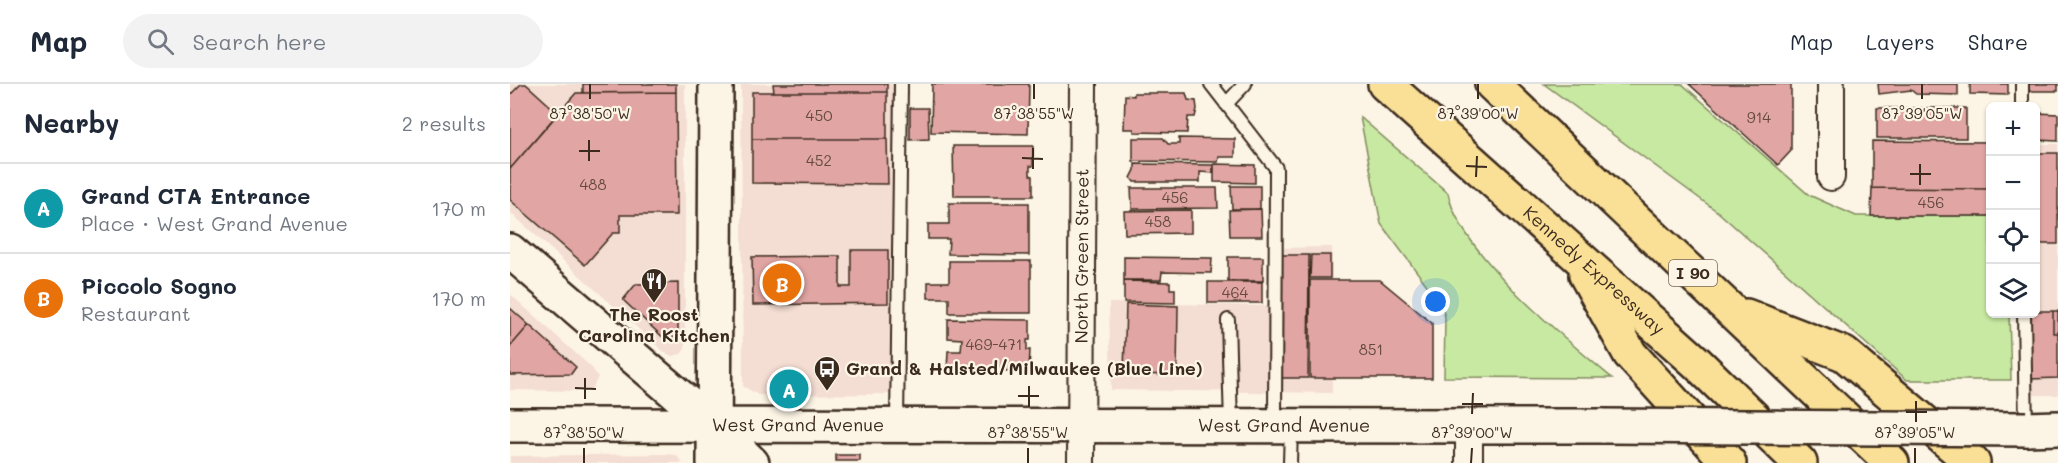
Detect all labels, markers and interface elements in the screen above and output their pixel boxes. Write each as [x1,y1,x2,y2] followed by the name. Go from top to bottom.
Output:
[123,14,543,68] search box
[30,23,87,59] text: Map
[144,25,177,58] icon: search
[192,27,326,56] text: Search here
[1790,28,1833,55] text: Map
[1866,28,1935,55] text: Layers
[1968,28,2028,55] text: Share
[1986,102,2040,318] map controls
[1986,102,2040,156] button: +
[550,103,630,123] text: 87°38'50"W
[994,103,1074,123] text: 87°38'55"W
[1437,103,1519,123] text: 87°39'00"W
[1882,103,1962,123] text: 87°39'05"W
[806,105,832,125] house number: 450
[24,106,119,140] text: Nearby
[1747,107,1771,127] house number: 914
[402,110,486,136] text: 2 results
[806,150,832,170] house number: 452
[1986,156,2040,210] button: −
[1069,169,1094,343] street label: North Green Street
[580,174,606,194] house number: 488
[81,181,310,210] text: Grand CTA Entrance
[1162,187,1188,207] house number: 456
[1918,192,1944,212] house number: 456
[37,195,50,221] text: A
[431,195,486,221] text: 170 m
[1518,200,1671,340] street label: Kennedy Expressway
[81,210,348,236] text: Place · West Grand Avenue
[1986,210,2040,264] button: locate
[1145,211,1171,231] house number: 458
[762,260,802,306] pin: B
[1669,260,1717,286] road number: I 90
[1986,264,2040,318] button: layers
[639,266,669,304] restaurant icon: The Roost Carolina Kitchen
[81,271,237,300] text: Piccolo Sogno
[1222,282,1249,302] house number: 464
[37,285,50,311] text: B
[431,285,486,311] text: 170 m
[1421,287,1450,316] your location
[81,300,191,326] text: Restaurant
[578,302,730,347] place label: The Roost Carolina Kitchen
[966,334,1022,354] house number: 469-471
[1359,339,1383,359] house number: 851
[812,354,842,392] bus stop icon: Grand & Halsted/Milwaukee (Blue Line)
[846,356,1203,380] place label: Grand & Halsted/Milwaukee (Blue Line)
[770,366,808,412] pin: A
[712,412,884,436] street label: West Grand Avenue
[1198,413,1370,437] street label: West Grand Avenue
[544,422,624,442] text: 87°38'50"W
[988,422,1068,442] text: 87°38'55"W
[1431,422,1513,442] text: 87°39'00"W
[1875,422,1955,442] text: 87°39'05"W

